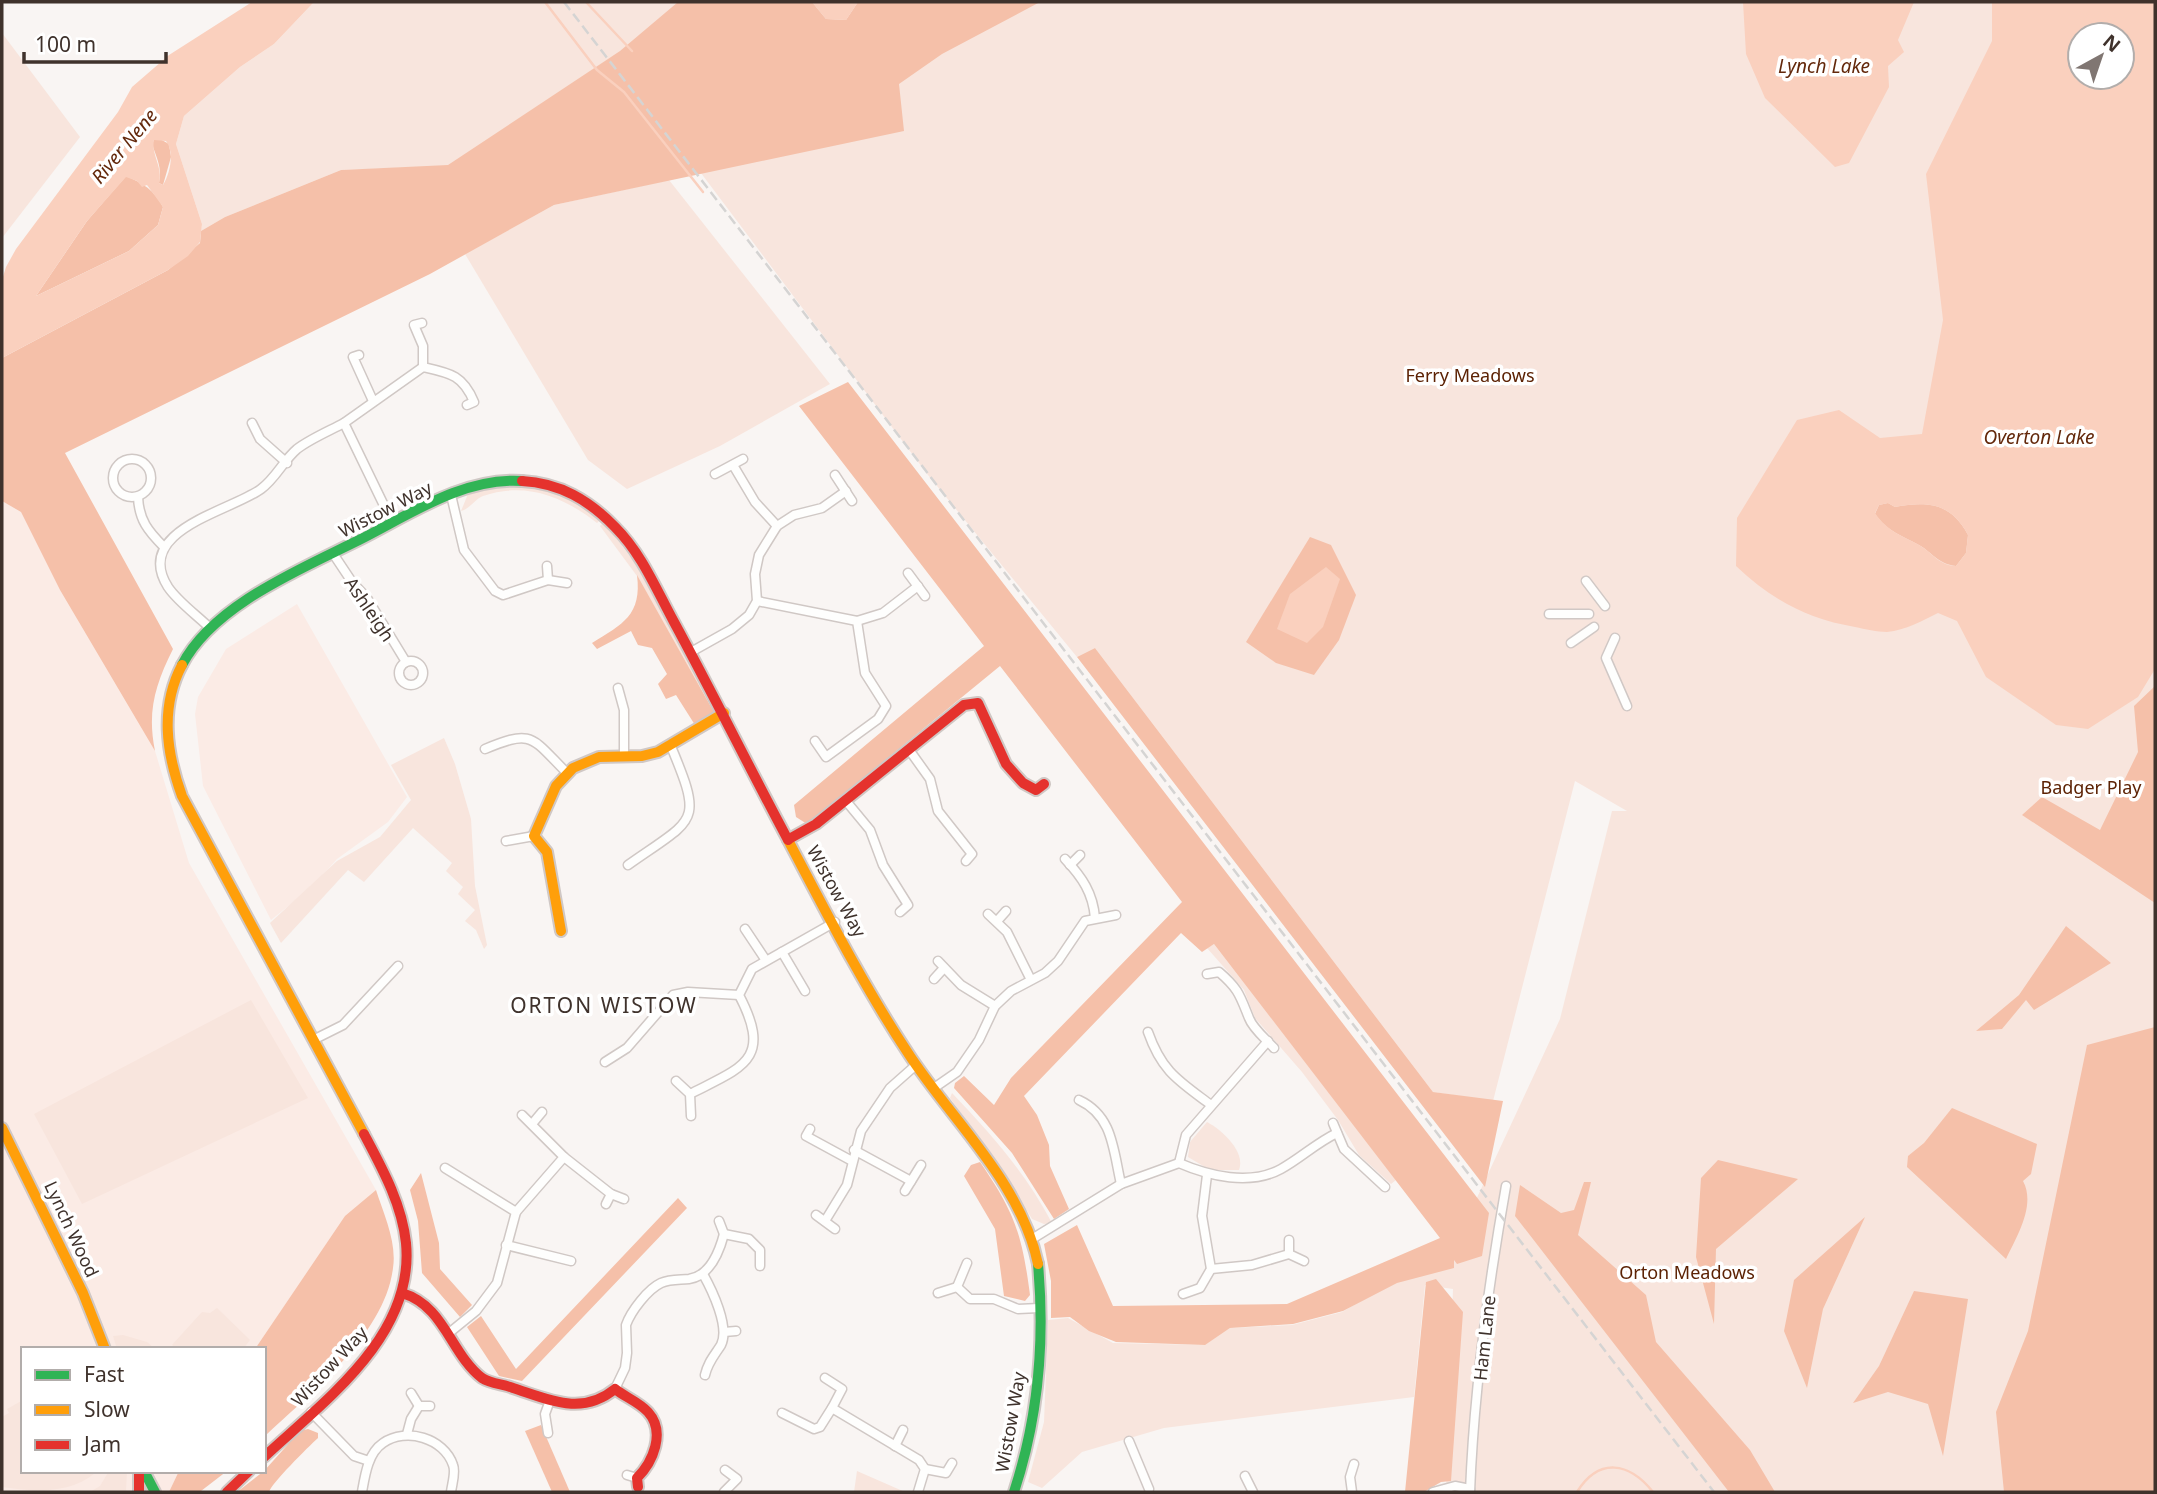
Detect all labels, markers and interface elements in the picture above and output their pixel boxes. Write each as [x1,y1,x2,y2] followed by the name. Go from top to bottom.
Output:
[24,21,166,65] scale bar
[2066,21,2136,91] north arrow
[2098,28,2126,58] text: N
[35,30,96,58] text: 100 m
[1778,53,1870,79] water label: Lynch Lake
[85,103,163,189] water label: River Nene
[1405,363,1535,387] park label: Ferry Meadows
[1984,424,2094,450] water label: Overton Lake
[334,475,436,543] street label: Wistow Way
[340,572,400,646] street label: Ashleigh
[2040,775,2142,799] park label: Badger Play
[802,841,872,942] street label: Wistow Way
[510,991,698,1019] district label: ORTON WISTOW
[39,1177,105,1281] street label: Lynch Wood
[1619,1260,1755,1284] park label: Orton Meadows
[1468,1294,1500,1382] street label: Ham Lane
[286,1320,373,1411] street label: Wistow Way
[21,1347,266,1473] legend
[84,1360,125,1388] text: Fast
[989,1369,1031,1474] street label: Wistow Way
[84,1395,130,1423] text: Slow
[82,1430,121,1458] text: Jam

